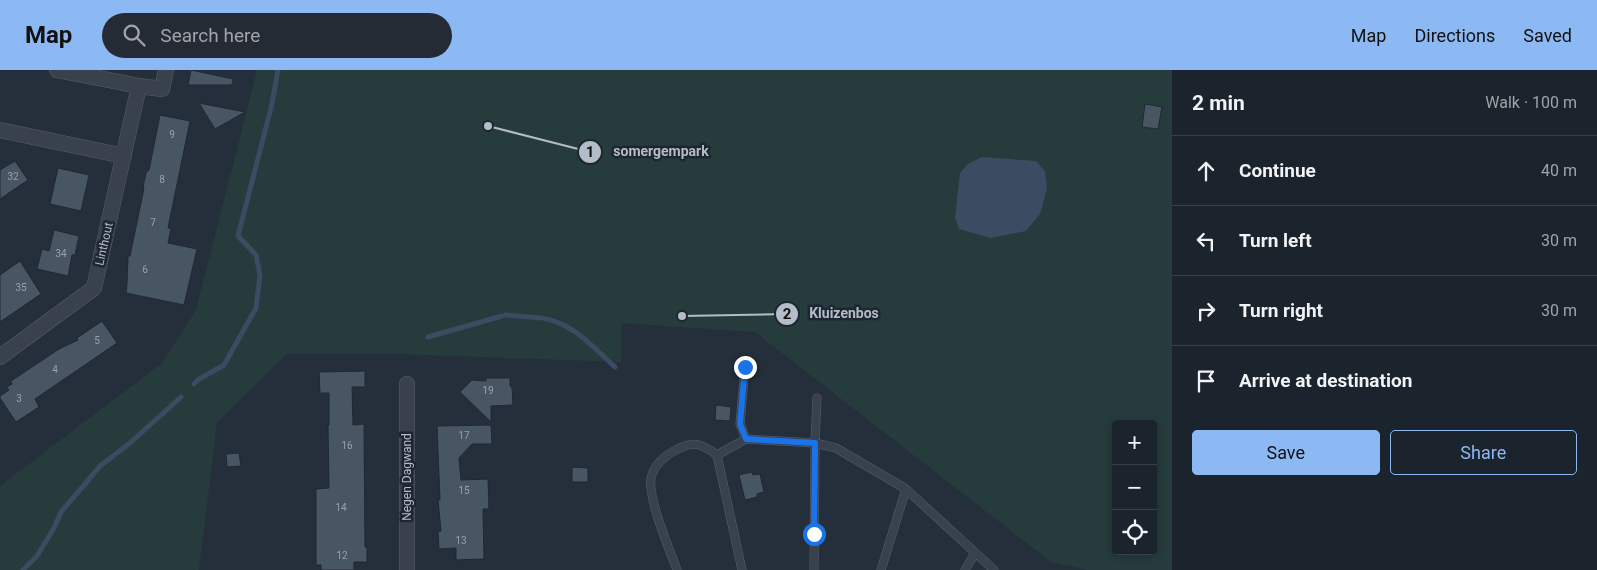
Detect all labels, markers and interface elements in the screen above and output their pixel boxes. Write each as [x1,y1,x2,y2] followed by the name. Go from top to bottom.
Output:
[102,13,452,58] search box
[25,21,72,49] text: Map
[120,21,148,49] icon: search
[160,24,260,47] text: Search here
[1351,25,1386,46] text: Map
[1414,25,1495,46] text: Directions
[1523,25,1572,46] text: Saved
[1192,91,1245,115] text: 2 min
[1485,93,1577,112] text: Walk · 100 m
[169,129,175,140] house number: 9
[578,137,718,166] callout: somergempark
[586,143,594,161] text: 1
[613,143,709,159] text: somergempark
[1192,157,1220,185] icon: ahead
[1239,159,1316,182] text: Continue
[1541,161,1577,180] text: 40 m
[7,171,19,182] house number: 32
[159,174,165,185] house number: 8
[150,217,156,228] house number: 7
[92,221,116,267] street label: Linthout
[1192,227,1220,255] icon: left
[1239,229,1312,252] text: Turn left
[1541,231,1577,250] text: 30 m
[55,248,67,259] house number: 34
[142,264,148,275] house number: 6
[15,282,27,293] house number: 35
[1192,297,1220,325] icon: right
[774,299,889,328] callout: Kluizenbos
[1239,299,1323,322] text: Turn right
[1541,301,1577,320] text: 30 m
[783,305,792,323] text: 2
[809,305,879,321] text: Kluizenbos
[94,335,100,346] house number: 5
[734,356,757,379] route end
[52,364,58,375] house number: 4
[1192,367,1220,395] icon: arrive
[1239,369,1412,392] text: Arrive at destination
[482,385,494,396] house number: 19
[16,393,22,404] house number: 3
[1112,420,1157,555] map controls
[1112,420,1157,465] button: +
[458,430,470,441] house number: 17
[1192,430,1380,475] button: Save
[1390,430,1577,475] button: Share
[400,433,414,521] street label: Negen Dagwand
[341,440,353,451] house number: 16
[1112,465,1157,510] button: −
[458,485,470,496] house number: 15
[335,502,347,513] house number: 14
[1112,510,1157,555] button: locate
[803,523,826,546] route start
[455,535,467,546] house number: 13
[336,550,348,561] house number: 12

